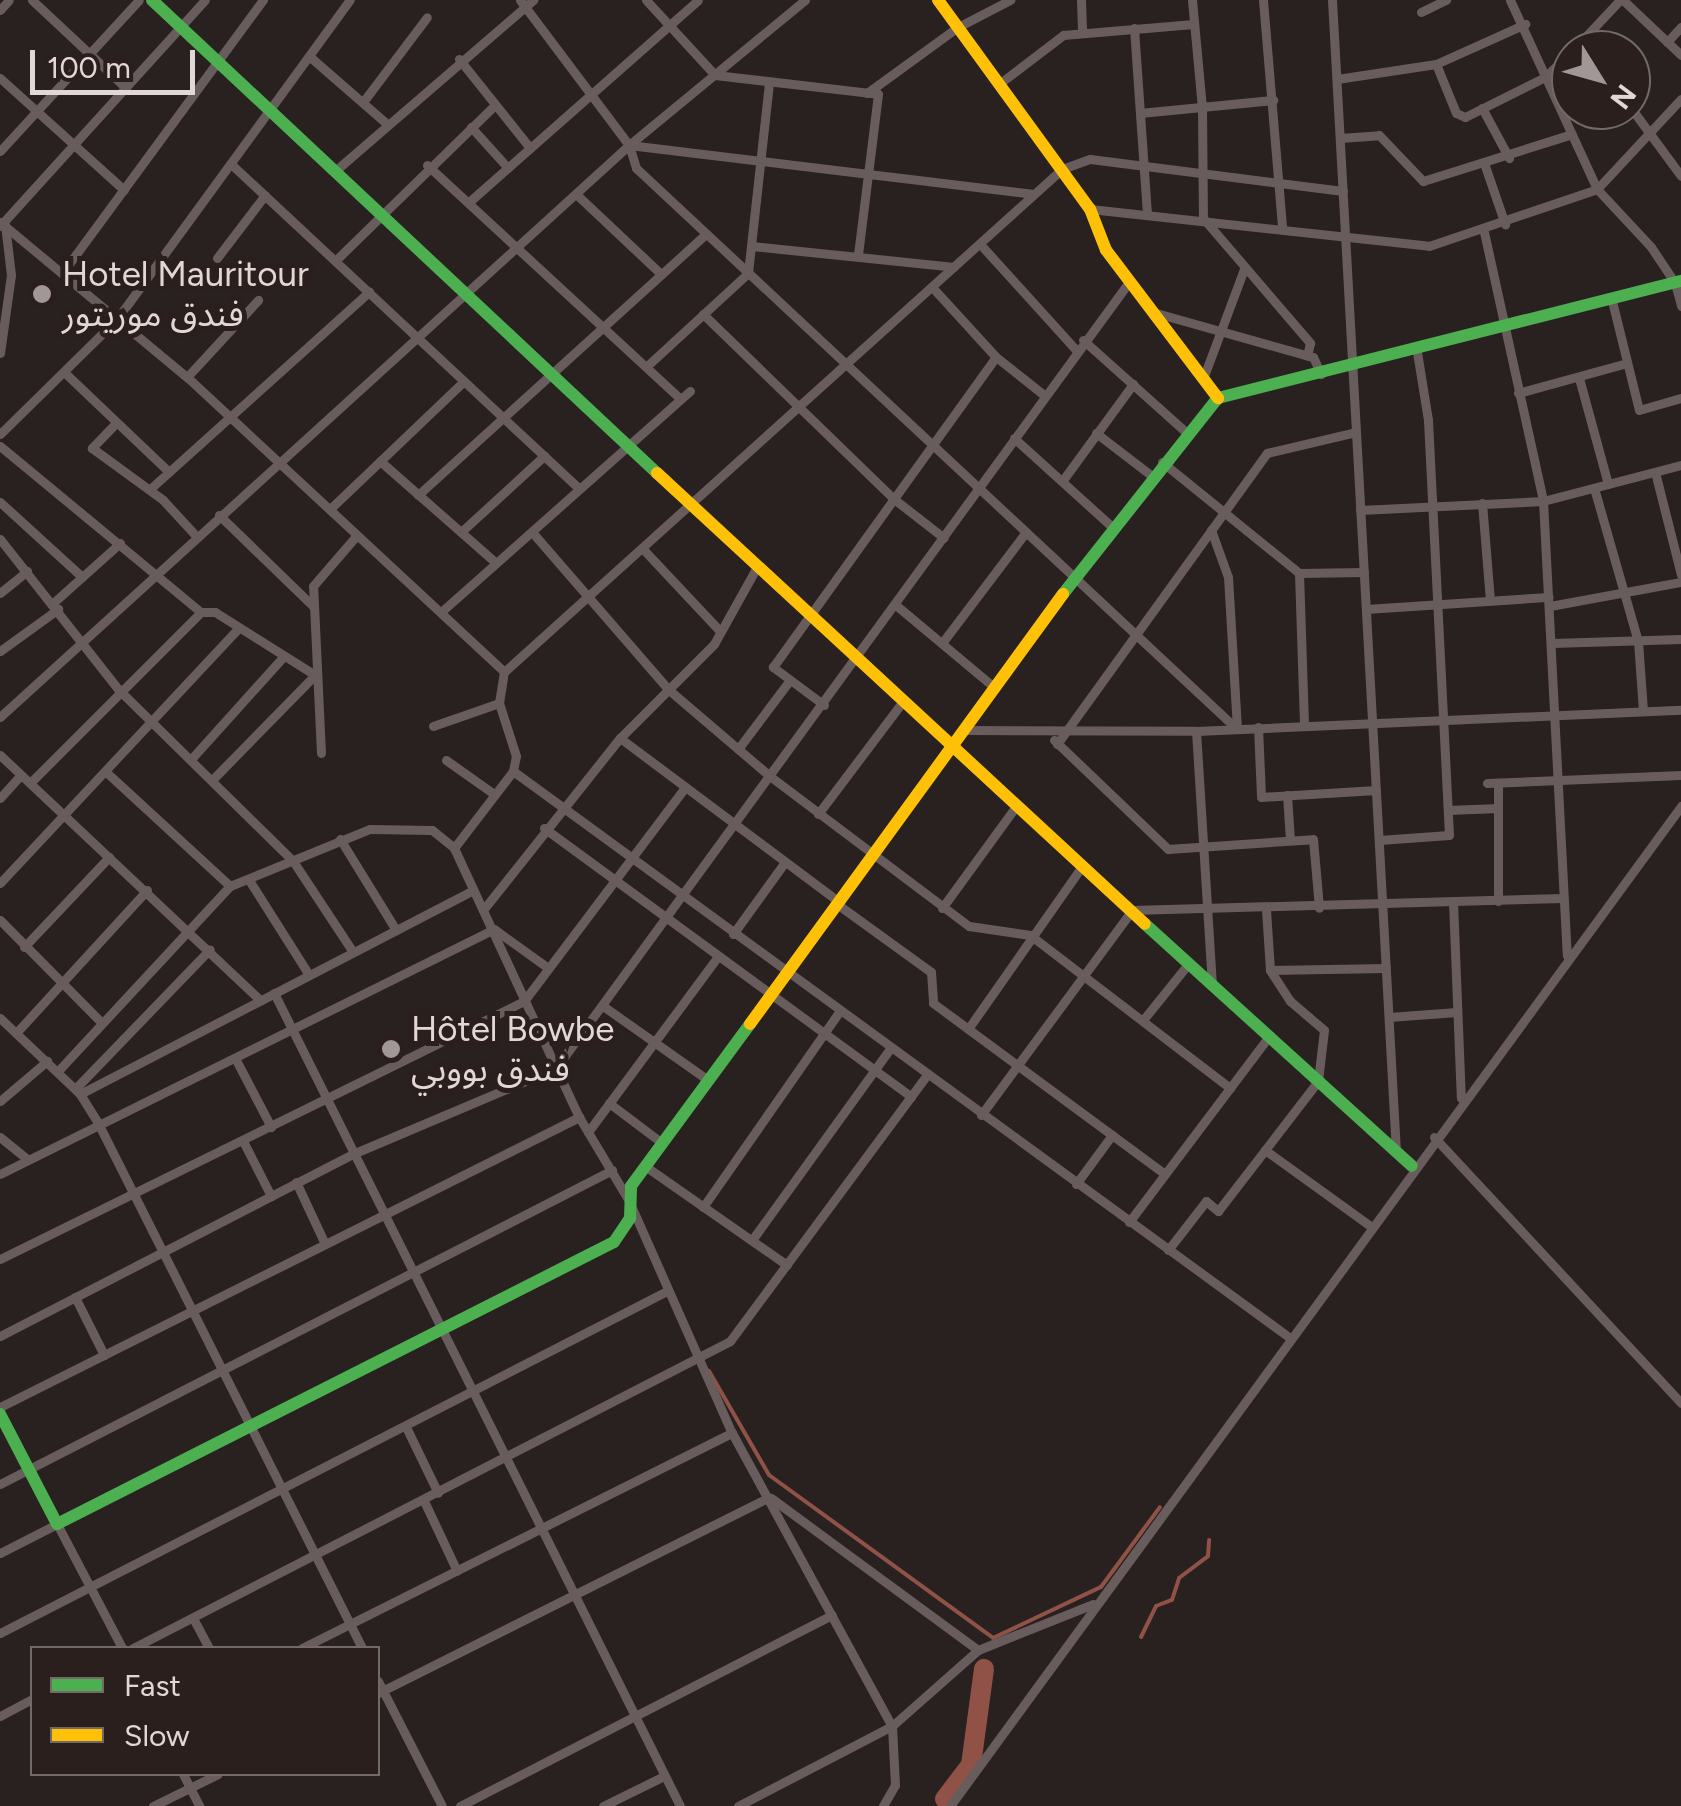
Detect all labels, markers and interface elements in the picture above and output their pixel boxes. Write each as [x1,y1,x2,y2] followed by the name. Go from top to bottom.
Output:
[35,30,200,92] scale bar
[1551,30,1651,130] north arrow
[47,49,131,86] text: 100 m
[1603,78,1643,116] text: N
[62,253,309,335] place label: Hotel Mauritour فندق موريتور
[31,283,53,305] marker: Hotel Mauritour فندق موريتور
[411,1008,614,1090] place label: Hôtel Bowbe فندق بووبي
[380,1038,402,1060] marker: Hôtel Bowbe فندق بووبي
[30,1646,380,1776] legend
[124,1667,181,1704] text: Fast
[124,1717,190,1754] text: Slow

